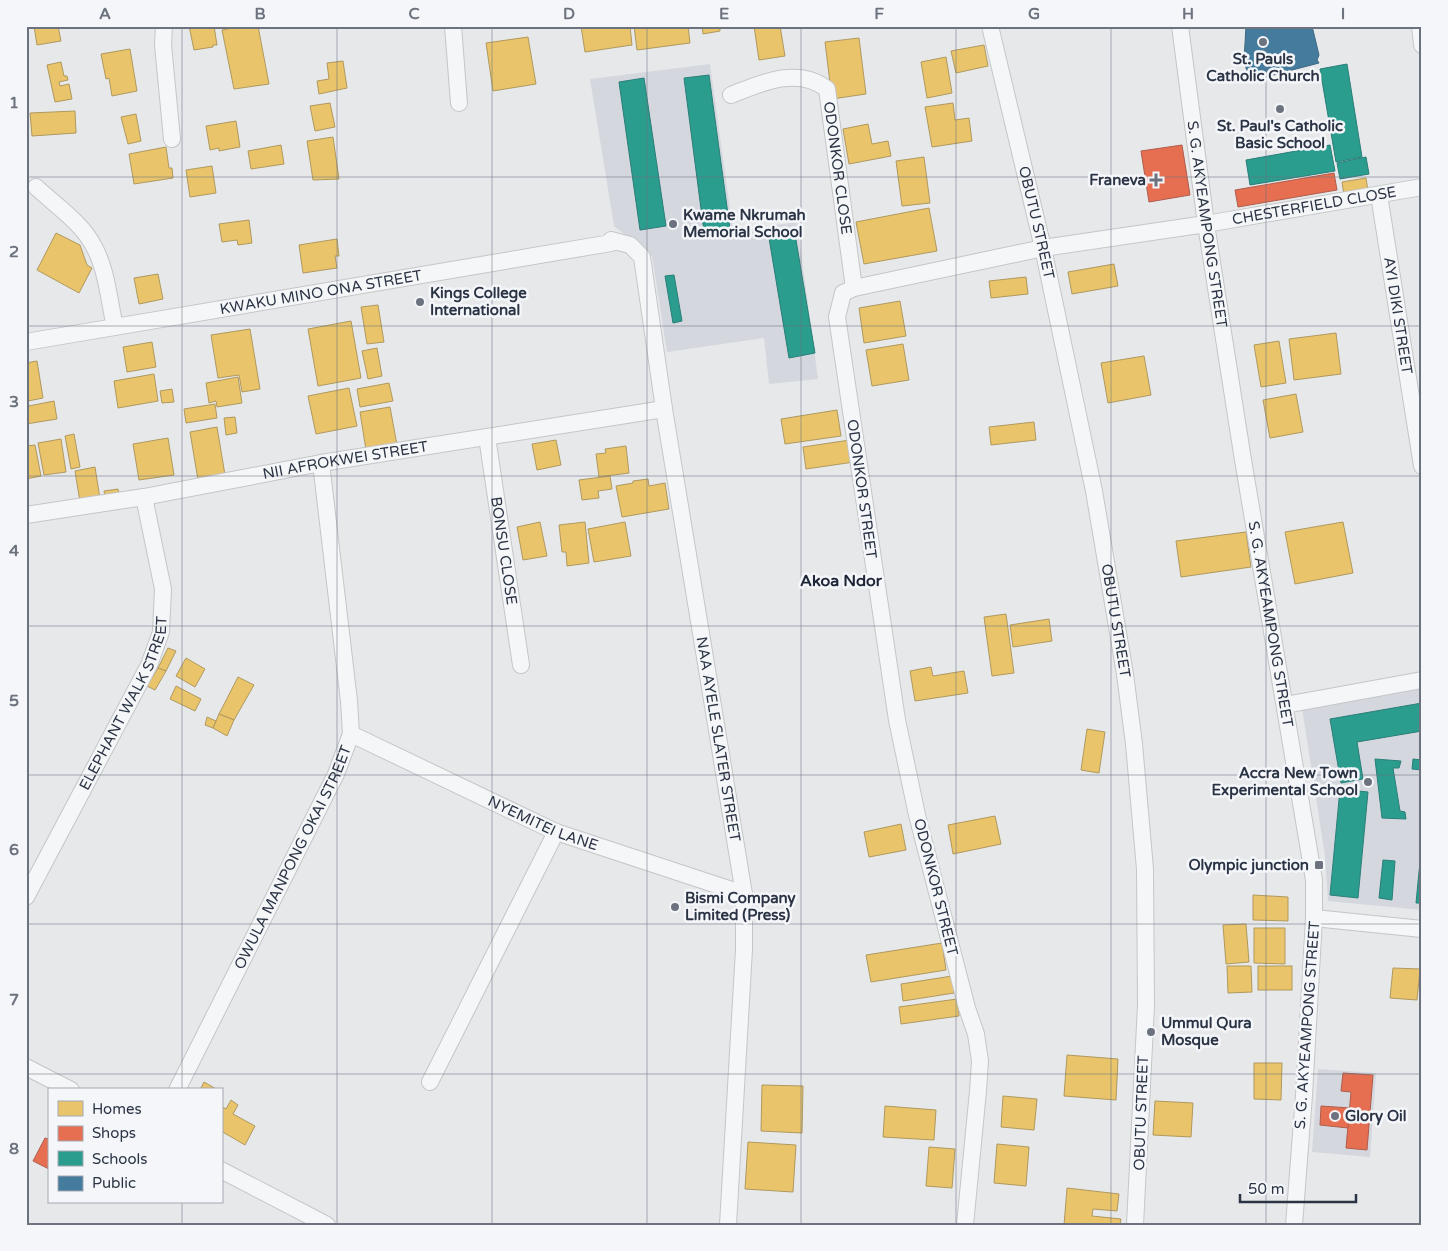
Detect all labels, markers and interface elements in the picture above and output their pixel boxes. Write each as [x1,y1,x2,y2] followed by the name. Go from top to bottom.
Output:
[99,4,111,24] text: A
[254,4,266,24] text: B
[408,4,420,24] text: C
[563,4,575,24] text: D
[719,4,729,24] text: E
[874,4,884,24] text: F
[1028,4,1040,24] text: G
[1182,4,1194,24] text: H
[1341,4,1345,24] text: I
[1257,36,1269,48] marker: St. Pauls Catholic Church
[1206,50,1320,85] place label: St. Pauls Catholic Church
[9,93,19,113] text: 1
[820,100,856,236] street label: ODONKOR CLOSE
[1274,103,1286,115] marker: St. Paul's Catholic Basic School
[1217,117,1343,152] place label: St. Paul's Catholic Basic School
[1184,120,1231,329] street label: S. G. AKYEAMPONG STREET
[1015,164,1058,281] street label: OBUTU STREET
[1089,171,1146,189] place label: Franeva
[1150,174,1162,186] marker: Franeva
[1231,183,1398,228] street label: CHESTERFIELD CLOSE
[683,206,806,241] place label: Kwame Nkrumah Memorial School
[667,218,679,230] marker: Kwame Nkrumah Memorial School
[9,242,19,262] text: 2
[1380,255,1416,376] street label: AYI DIKI STREET
[218,266,423,318] street label: KWAKU MINO ONA STREET
[430,284,527,319] place label: Kings College International
[414,296,426,308] marker: Kings College International
[9,392,19,412] text: 3
[843,418,881,560] street label: ODONKOR STREET
[261,437,429,483] street label: NII AFROKWEI STREET
[487,495,521,606] street label: BONSU CLOSE
[1244,520,1297,729] street label: S. G. AKYEAMPONG STREET
[9,541,19,561] text: 4
[1097,562,1134,679] street label: OBUTU STREET
[800,571,883,591] district label: Akoa Ndor
[75,616,171,793] street label: ELEPHANT WALK STREET
[693,635,744,843] street label: NAA AYELE SLATER STREET
[9,691,19,711] text: 5
[230,743,355,972] street label: OWULA MANPONG OKAI STREET
[1212,764,1358,800] place label: Accra New Town Experimental School
[1362,776,1374,788] marker: Accra New Town Experimental School
[485,792,600,854] street label: NYEMITEI LANE
[910,817,962,957] street label: ODONKOR STREET
[9,840,19,860] text: 6
[1189,856,1309,875] place label: Olympic junction
[1313,859,1325,871] marker: Olympic junction
[685,889,796,924] place label: Bismi Company Limited (Press)
[669,901,681,913] marker: Bismi Company Limited (Press)
[1291,920,1323,1130] street label: S. G. AKYEAMPONG STREET
[9,990,19,1010] text: 7
[1161,1014,1252,1050] place label: Ummul Qura Mosque
[1145,1026,1157,1038] marker: Ummul Qura Mosque
[1130,1055,1152,1171] street label: OBUTU STREET
[48,1088,222,1204] legend
[92,1100,142,1118] text: Homes
[1345,1107,1406,1126] place label: Glory Oil
[1329,1110,1341,1122] marker: Glory Oil
[92,1124,136,1142] text: Shops
[9,1139,19,1159] text: 8
[92,1150,148,1168] text: Schools
[1240,1171,1357,1203] scale bar
[92,1174,136,1192] text: Public
[1248,1180,1285,1198] text: 50 m

